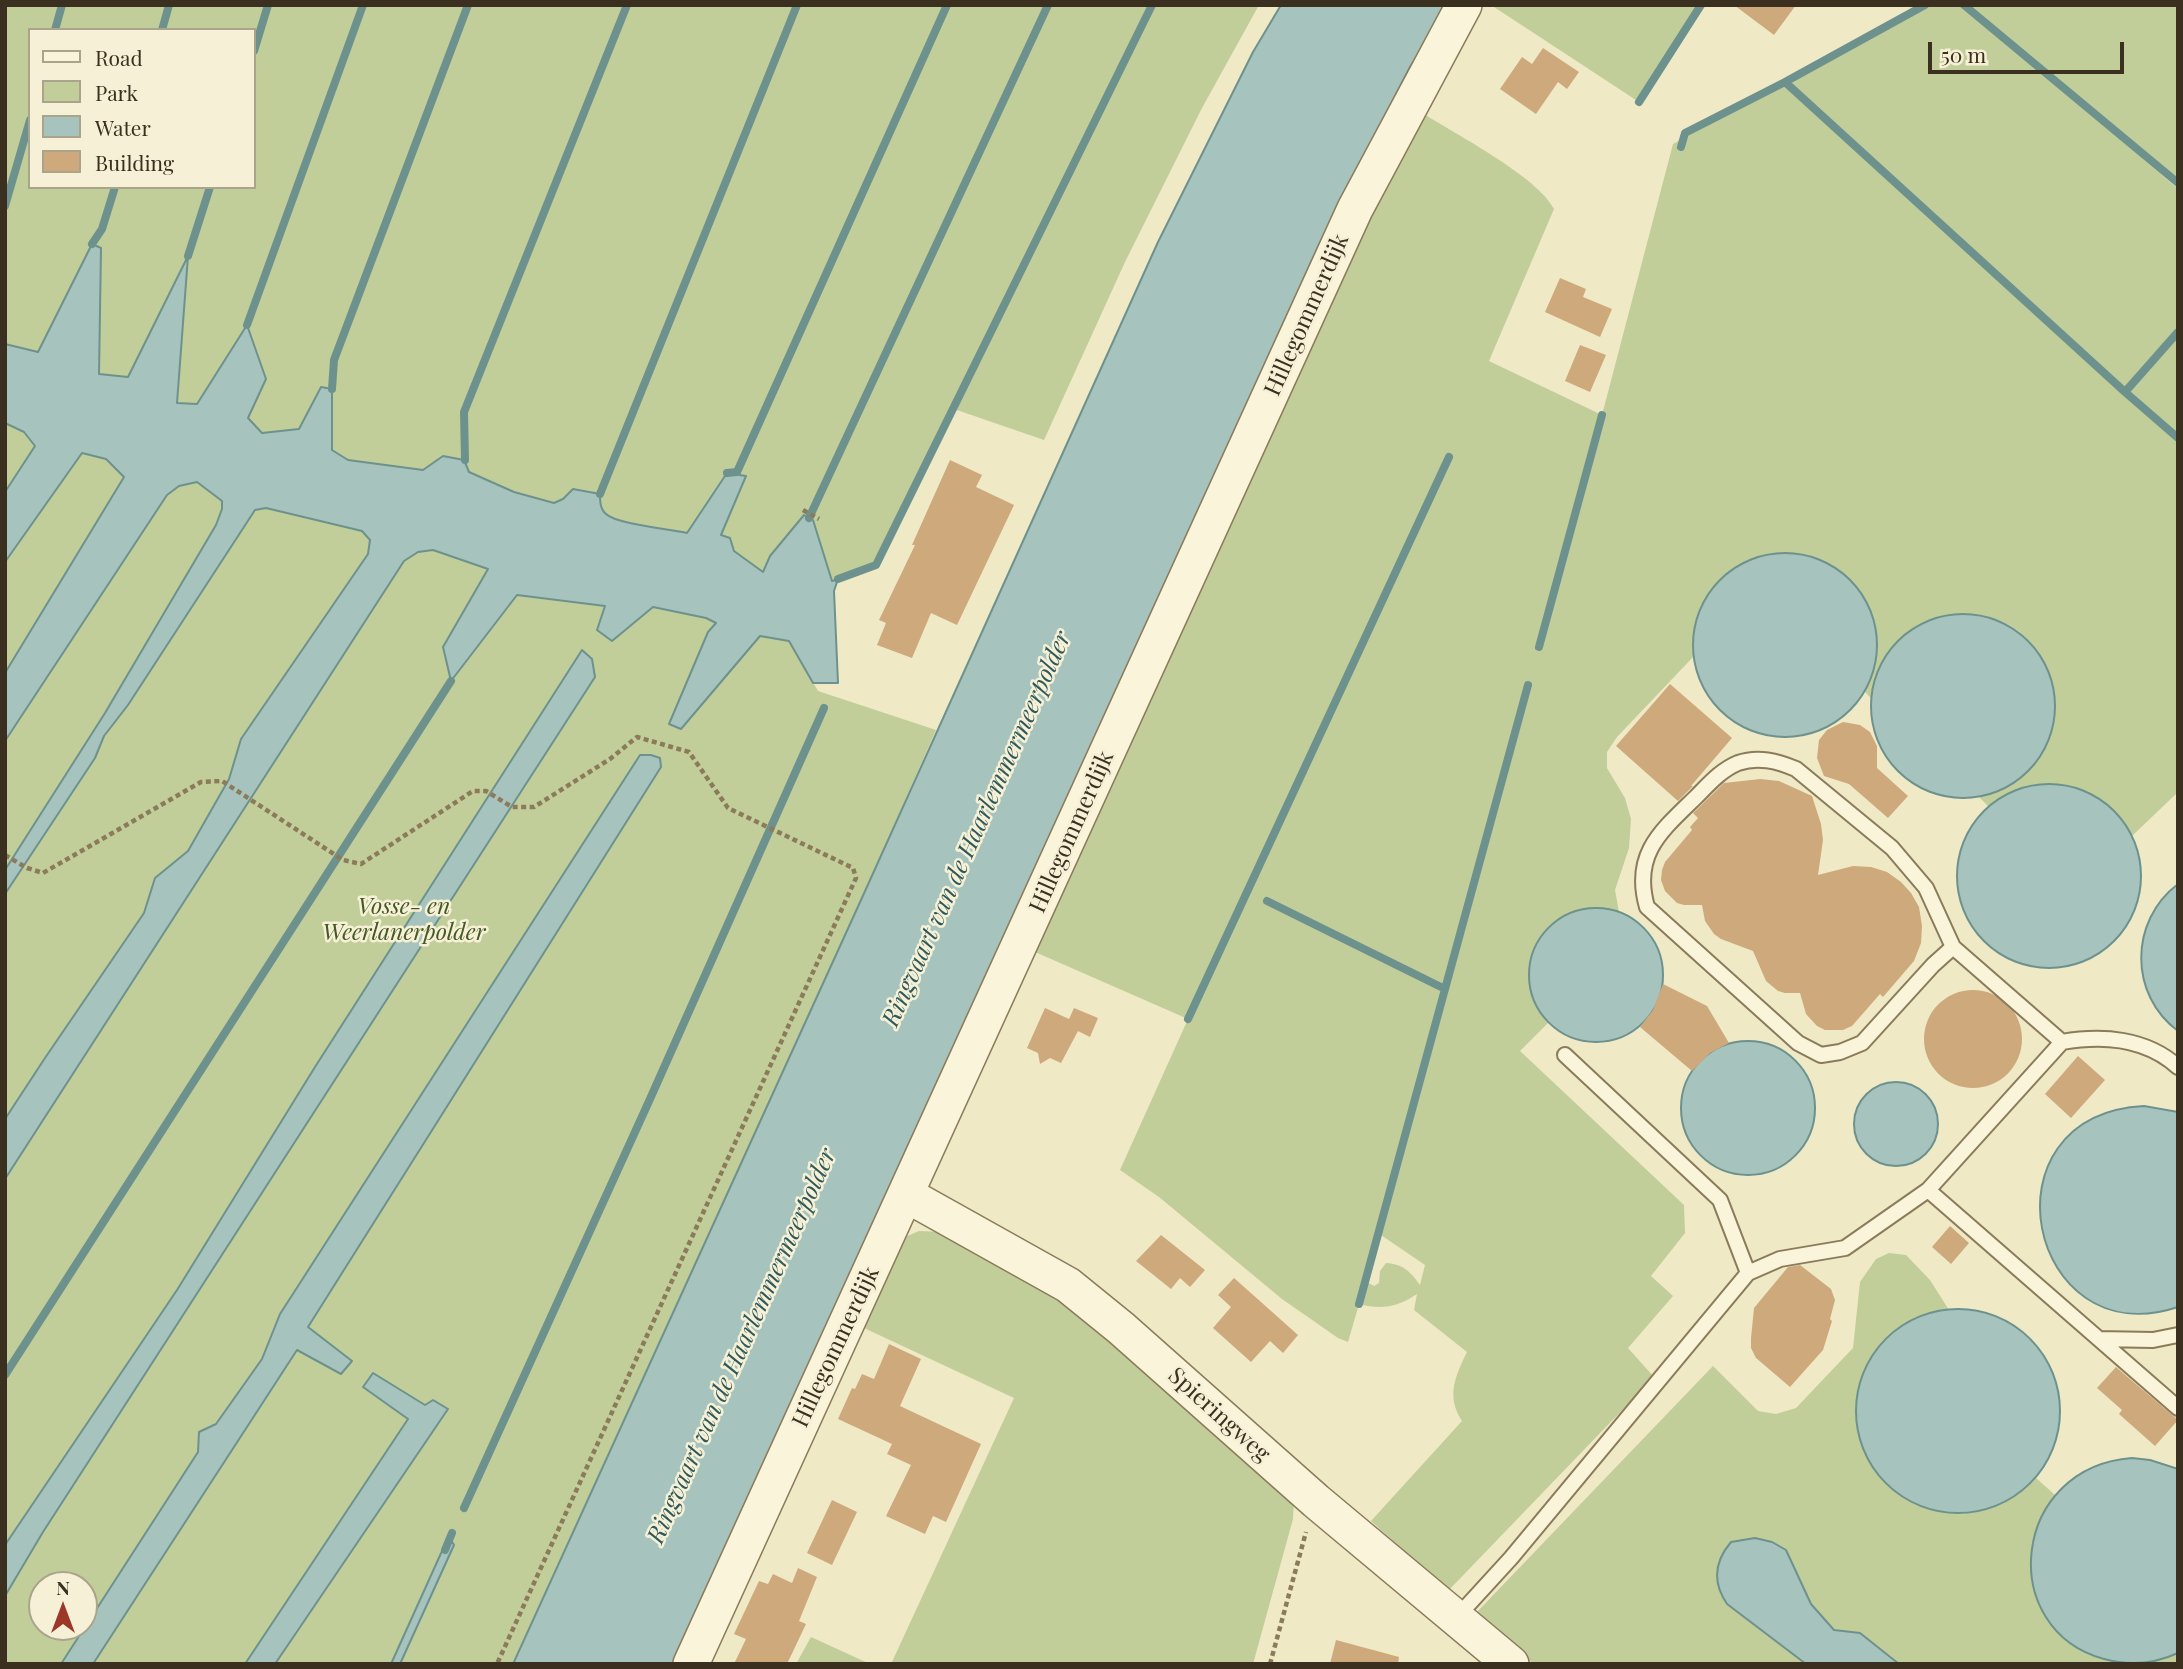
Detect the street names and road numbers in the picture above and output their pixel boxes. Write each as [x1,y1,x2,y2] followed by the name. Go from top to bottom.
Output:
[1259,230,1355,400] street label: Hillegommerdijk
[1024,747,1120,917] street label: Hillegommerdijk
[787,1262,885,1432] street label: Hillegommerdijk
[1162,1362,1276,1468] street label: Spieringweg

